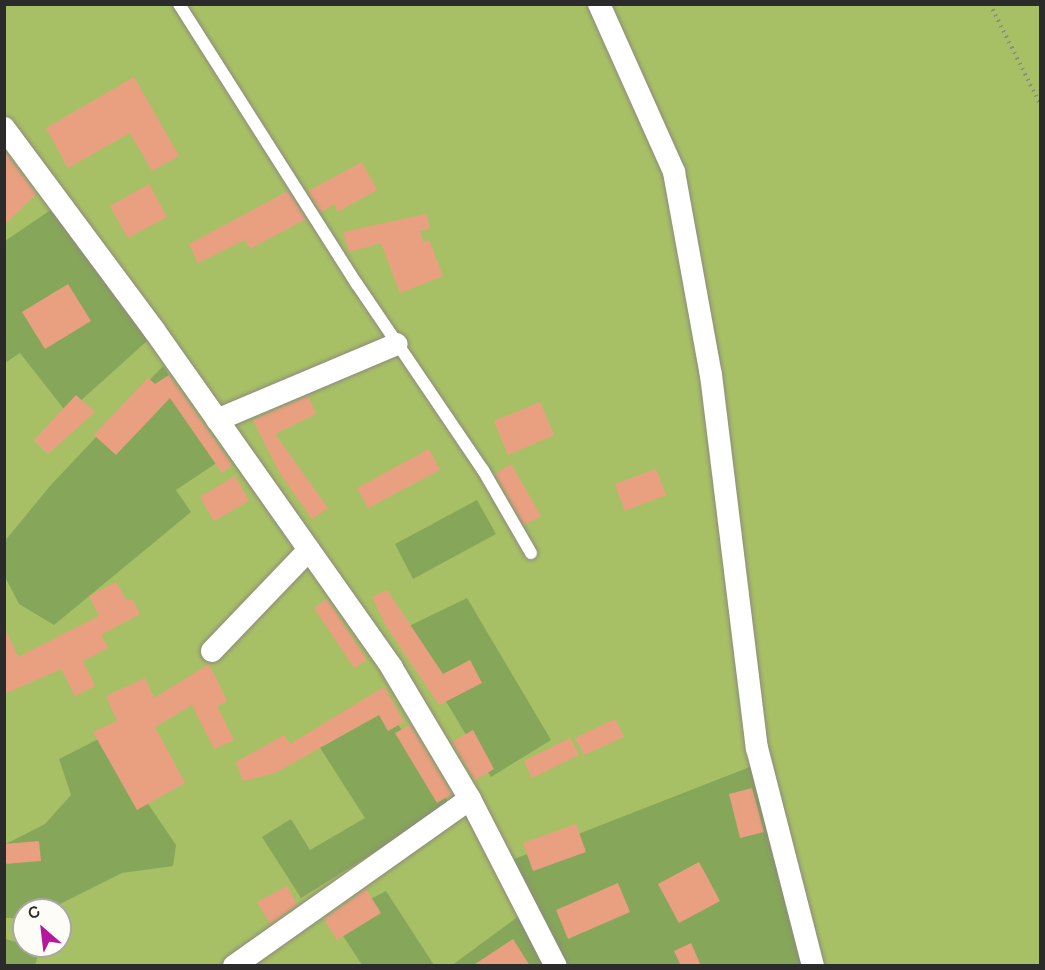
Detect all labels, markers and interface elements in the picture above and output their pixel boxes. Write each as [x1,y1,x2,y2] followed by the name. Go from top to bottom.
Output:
[12,898,72,958] north arrow
[25,902,44,924] text: С

